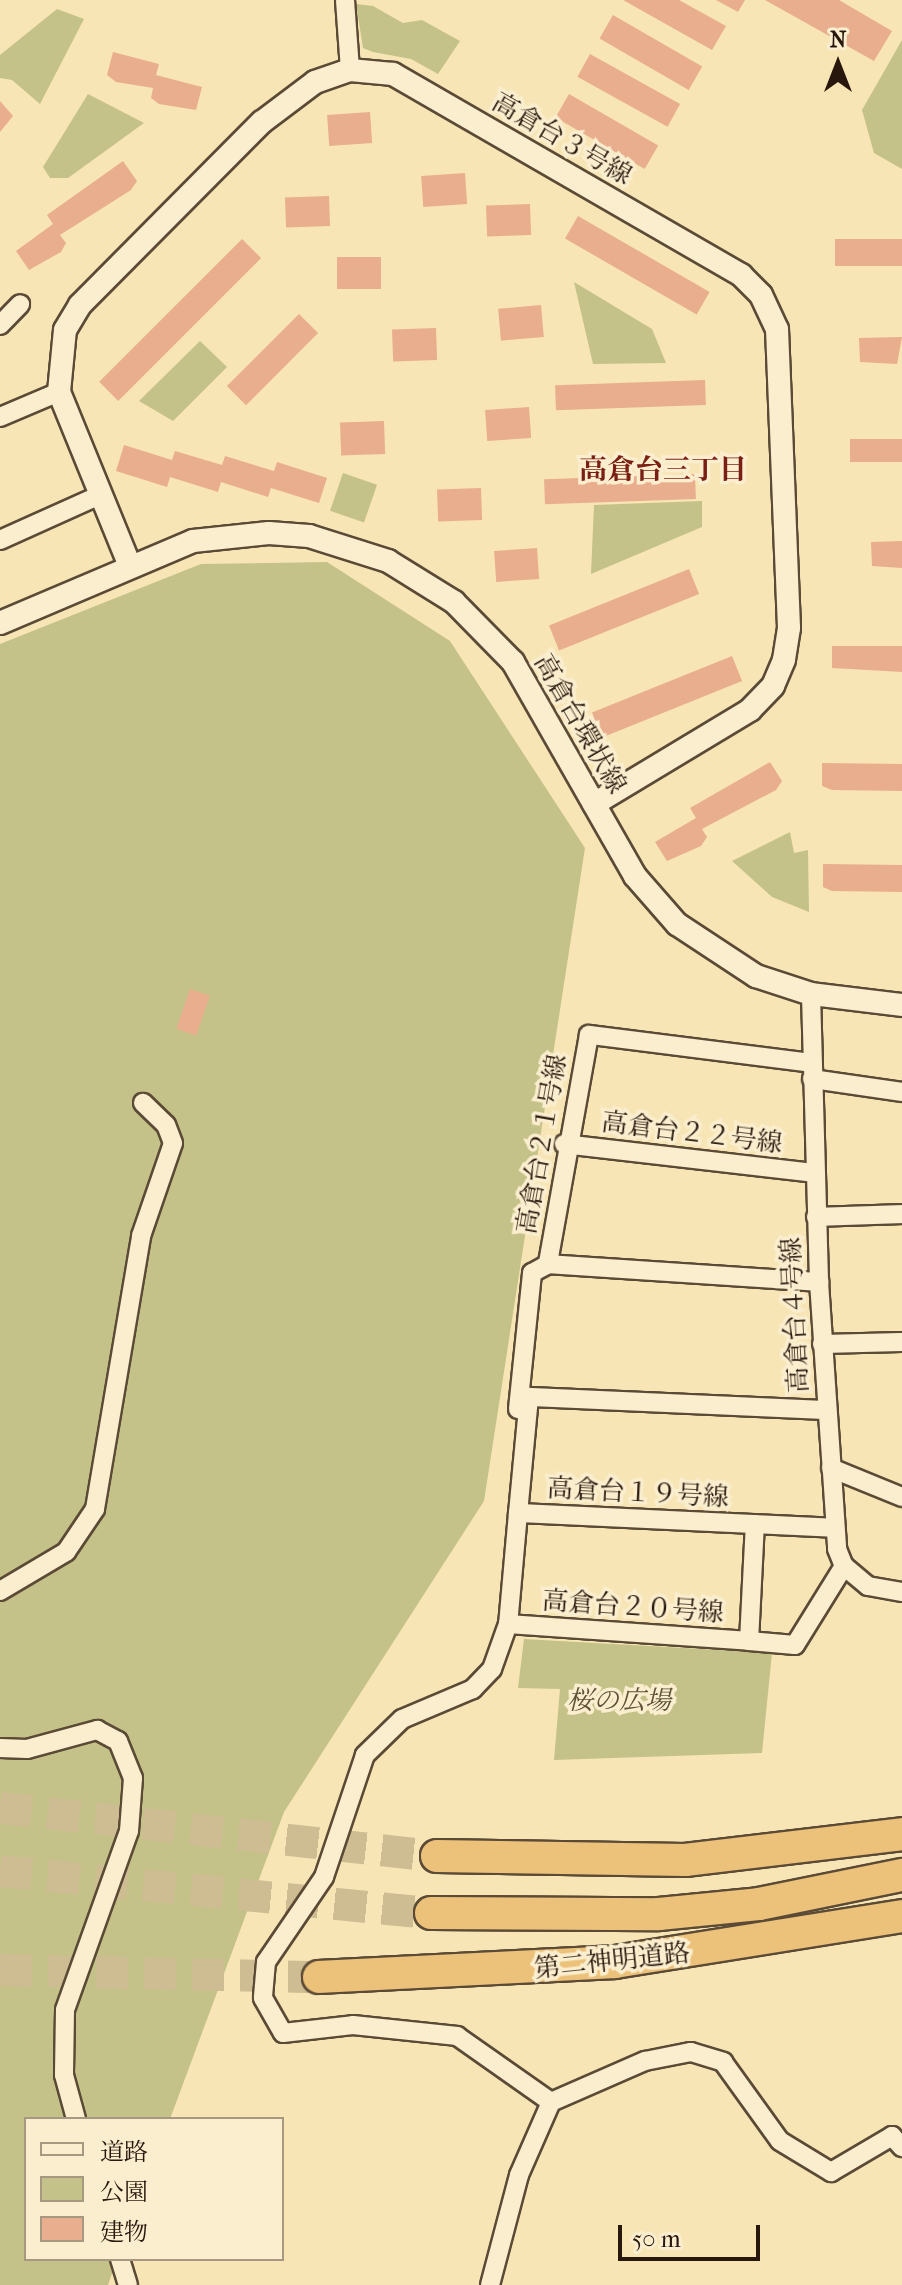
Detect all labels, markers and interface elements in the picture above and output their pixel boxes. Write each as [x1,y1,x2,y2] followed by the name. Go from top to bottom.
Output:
[798,24,878,104] north arrow
[830,27,846,53] text: N
[487,86,637,192] street label: 高倉台３号線
[579,453,747,487] district label: 高倉台三丁目
[527,649,633,799] street label: 高倉台環状線
[511,1052,573,1236] street label: 高倉台２１号線
[600,1106,784,1160] street label: 高倉台２２号線
[775,1236,815,1394] street label: 高倉台４号線
[546,1473,730,1513] street label: 高倉台１９号線
[541,1585,725,1629] street label: 高倉台２０号線
[567,1685,671,1717] park label: 桜の広場
[533,1937,691,1985] street label: 第二神明道路
[24,2117,284,2261] legend
[100,2138,148,2166] text: 道路
[100,2178,148,2206] text: 公園
[622,2209,764,2259] scale bar
[100,2218,148,2246] text: 建物
[632,2225,681,2253] text: 50 m

